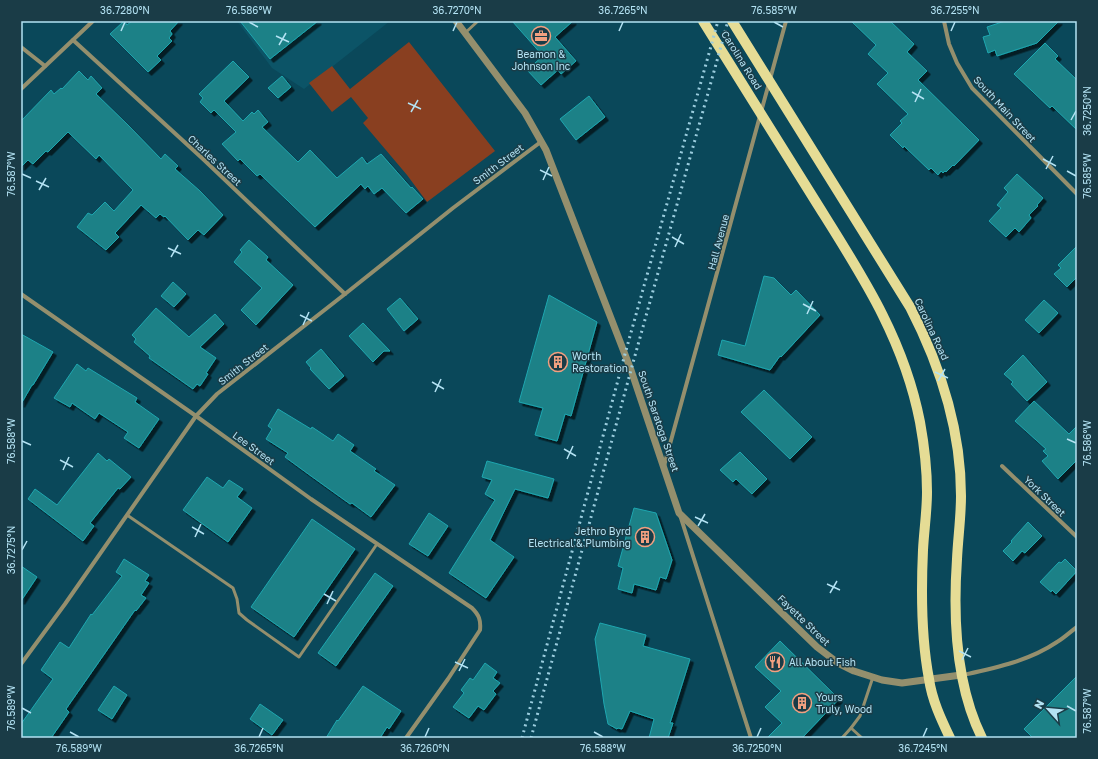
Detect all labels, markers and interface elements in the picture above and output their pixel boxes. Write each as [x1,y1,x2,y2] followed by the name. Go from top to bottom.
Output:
[100,4,150,16] text: 36.7280°N
[226,4,272,16] text: 76.586°W
[433,4,482,16] text: 36.7270°N
[598,4,648,16] text: 36.7265°N
[751,4,797,16] text: 76.585°W
[930,4,980,16] text: 36.7255°N
[530,25,552,47] office icon: Beamon & Johnson Inc
[719,28,765,92] street label: Carolina Road
[512,48,571,72] place label: Beamon & Johnson Inc
[971,73,1039,145] street label: South Main Street
[1081,86,1093,136] text: 36.7250°N
[186,132,244,188] street label: Charles Street
[470,141,526,187] street label: Smith Street
[5,151,17,197] text: 76.587°W
[1081,153,1093,199] text: 76.585°W
[705,213,731,271] street label: Hall Avenue
[912,296,952,362] street label: Carolina Road
[216,341,270,387] street label: Smith Street
[572,350,628,374] place label: Worth Restoration
[547,351,569,373] building icon: Worth Restoration
[636,369,682,473] street label: South Saratoga Street
[5,418,17,464] text: 76.588°W
[1081,420,1093,466] text: 76.586°W
[231,429,277,467] street label: Lee Street
[1022,473,1068,519] street label: York Street
[528,525,631,549] place label: Jethro Byrd Electrical & Plumbing
[5,526,17,574] text: 36.7275°N
[634,526,656,548] building icon: Jethro Byrd Electrical & Plumbing
[775,592,833,648] street label: Fayette Street
[764,651,786,673] restaurant icon: All About Fish
[789,656,856,668] place label: All About Fish
[5,685,17,731] text: 76.589°W
[1081,688,1093,734] text: 76.587°W
[1028,689,1068,729] north arrow
[816,691,872,715] place label: Yours Truly, Wood
[791,692,813,714] building icon: Yours Truly, Wood
[1031,698,1046,711] text: N
[56,742,102,754] text: 76.589°W
[234,742,284,754] text: 36.7265°N
[400,742,450,754] text: 36.7260°N
[580,742,626,754] text: 76.588°W
[732,742,782,754] text: 36.7250°N
[898,742,948,754] text: 36.7245°N

